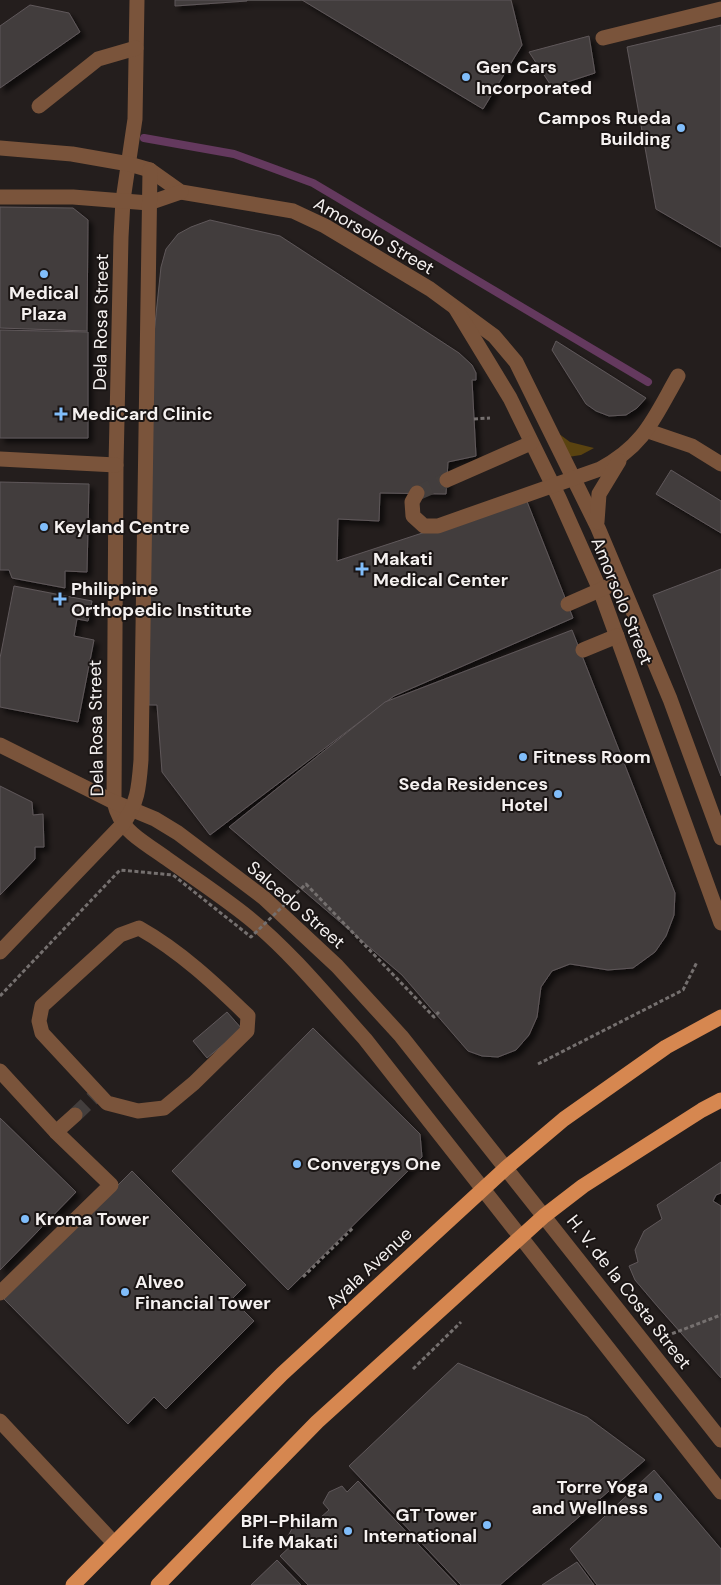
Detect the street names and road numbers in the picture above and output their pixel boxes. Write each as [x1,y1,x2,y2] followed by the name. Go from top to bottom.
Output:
[309,192,439,280] street label: Amorsolo Street
[88,253,114,391] street label: Dela Rosa Street
[585,534,659,668] street label: Amorsolo Street
[83,659,109,797] street label: Dela Rosa Street
[242,856,350,954] street label: Salcedo Street
[561,1210,697,1374] street label: H. V. de la Costa Street
[321,1222,417,1314] street label: Ayala Avenue

